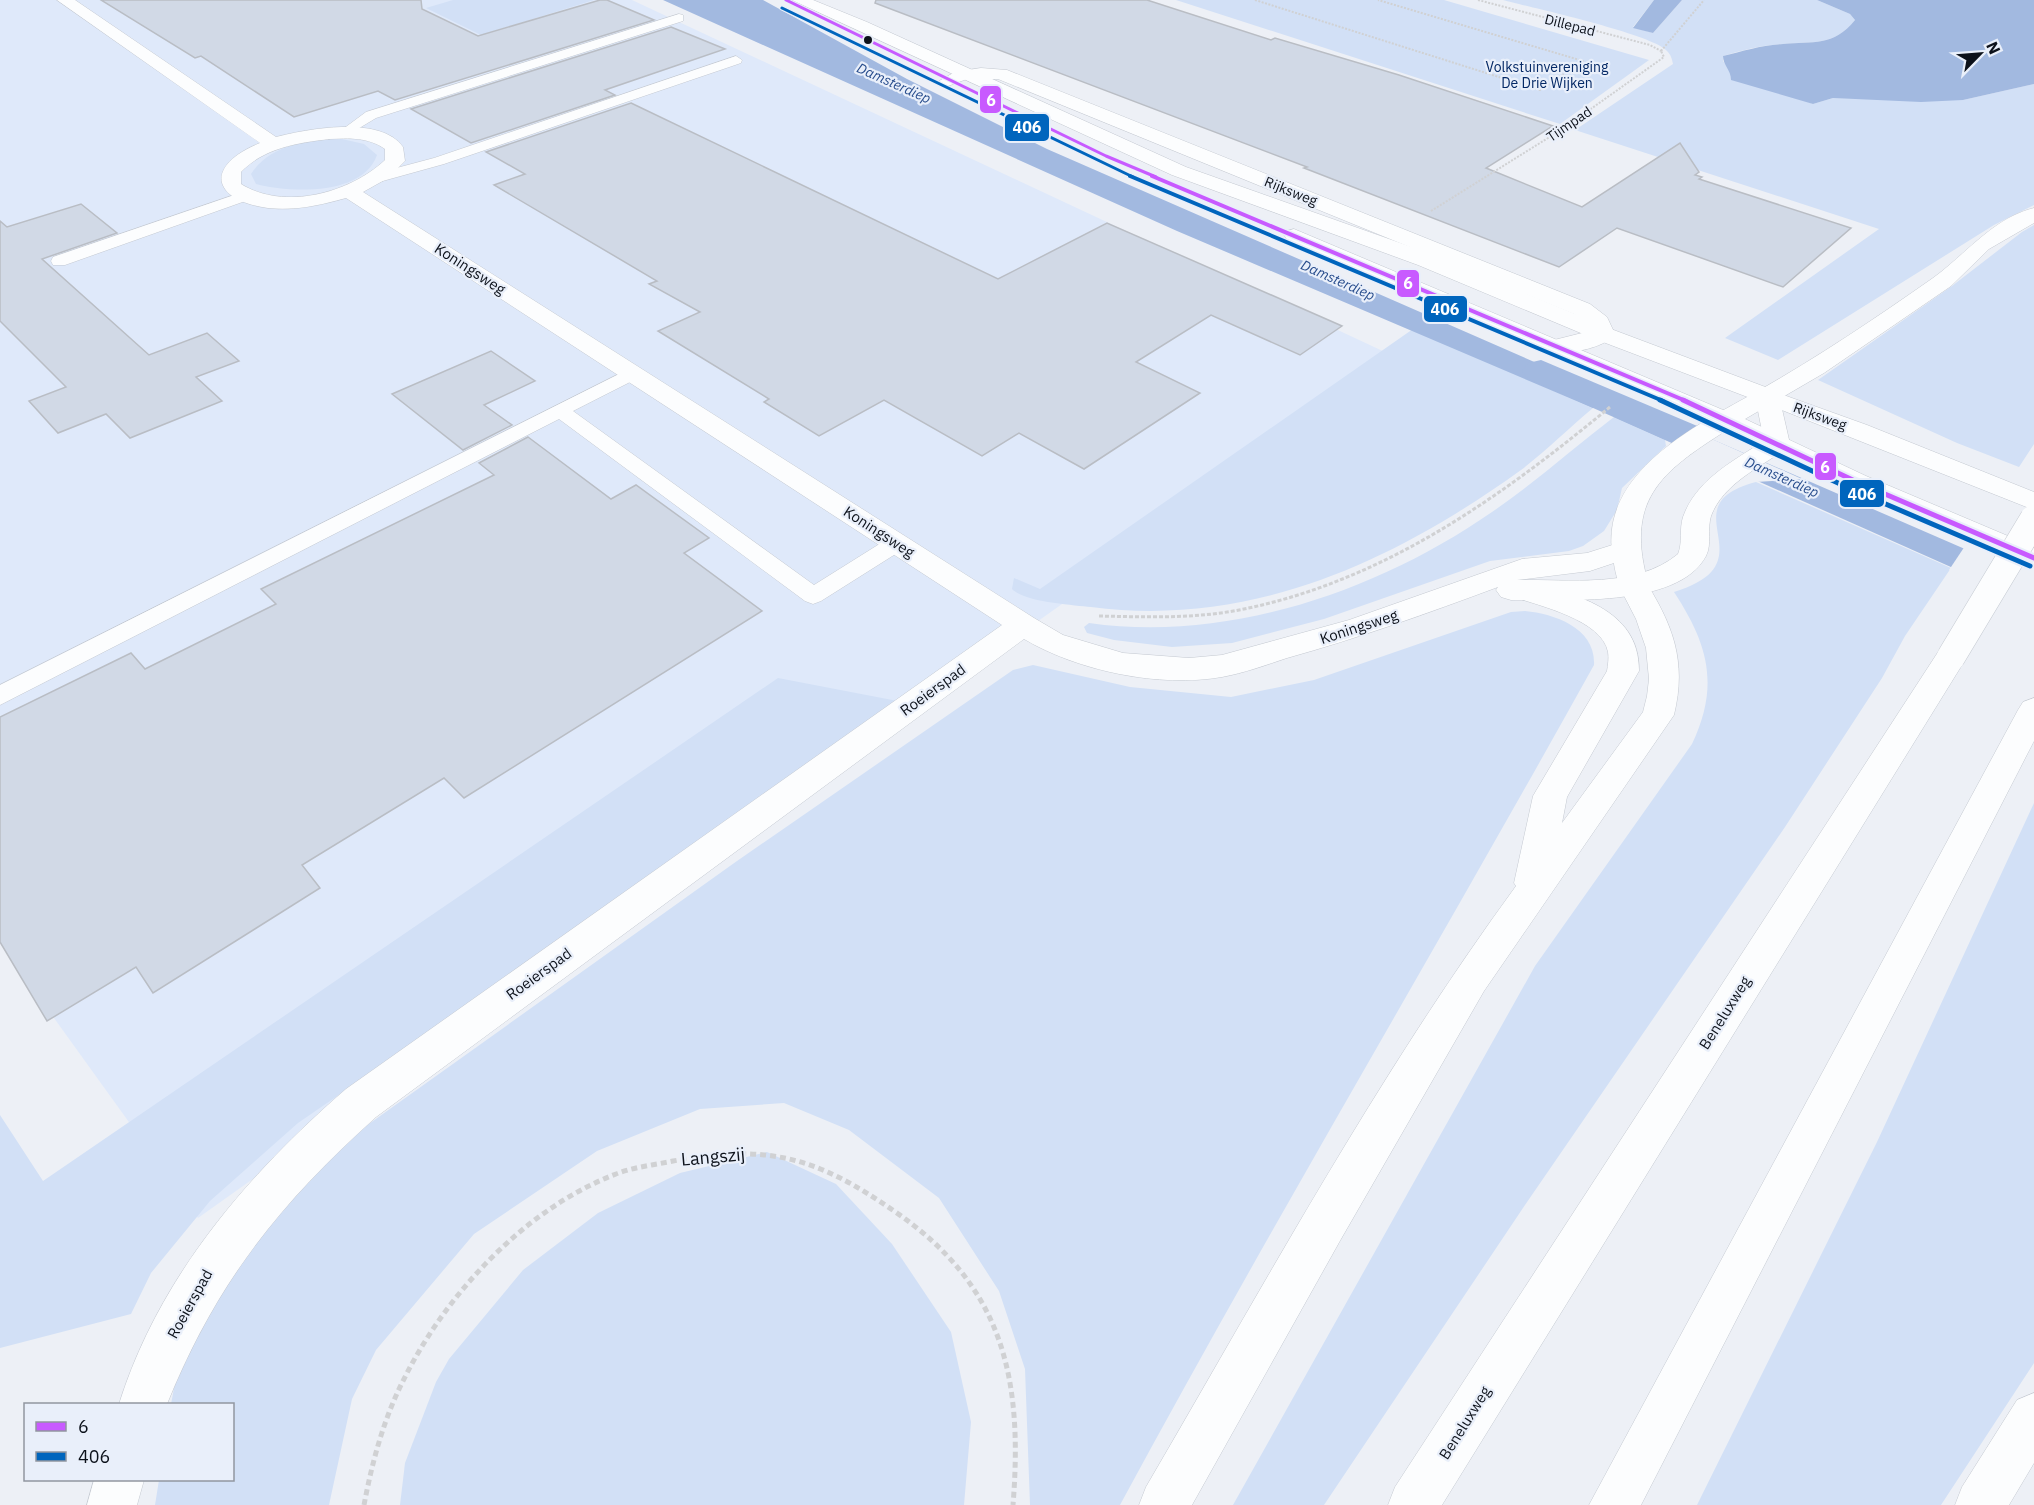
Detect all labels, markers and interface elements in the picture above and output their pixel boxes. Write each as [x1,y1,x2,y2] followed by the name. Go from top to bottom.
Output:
[1543,10,1597,40] street label: Dillepad
[1950,24,2010,84] north arrow
[862,34,874,46] unlabelled marker
[1982,38,2005,57] text: N
[1486,58,1609,92] park label: Volkstuinvereniging De Drie Wijken
[854,59,934,107] water label: Damsterdiep
[979,85,1002,114] line badge: 6
[986,90,996,110] text: 6
[1543,102,1595,146] street label: Tijmpad
[1004,113,1050,142] line badge: 406
[1013,117,1042,137] text: 406
[1262,172,1321,210] street label: Rijksweg
[431,239,509,299] street label: Koningsweg
[1298,256,1378,304] water label: Damsterdiep
[1396,269,1420,298] line badge: 6
[1403,273,1413,293] text: 6
[1423,295,1468,323] line badge: 406
[1431,299,1460,319] text: 406
[1791,398,1850,434] street label: Rijksweg
[1814,452,1837,481] line badge: 6
[1742,453,1822,501] water label: Damsterdiep
[1820,457,1830,477] text: 6
[1839,479,1885,508] line badge: 406
[1848,484,1877,504] text: 406
[840,502,918,562] street label: Koningsweg
[1317,605,1400,648] street label: Koningsweg
[896,660,969,720] street label: Roeierspad
[502,944,575,1004] street label: Roeierspad
[1695,973,1755,1053] street label: Beneluxweg
[680,1142,746,1171] street label: Langszij
[163,1266,216,1342] street label: Roeierspad
[1435,1383,1495,1463] street label: Beneluxweg
[24,1403,234,1481] legend
[78,1415,89,1438] text: 6
[78,1445,110,1468] text: 406

